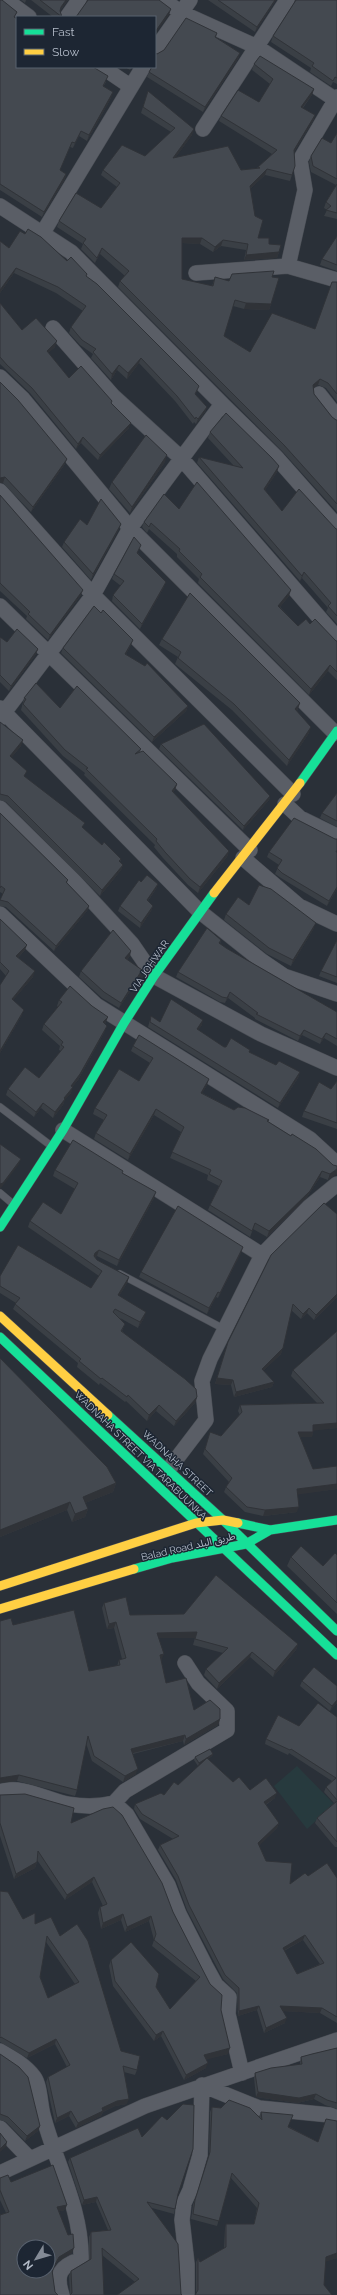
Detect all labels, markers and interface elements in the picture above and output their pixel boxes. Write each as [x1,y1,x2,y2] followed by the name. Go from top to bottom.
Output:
[16,16,156,68] legend
[52,25,75,39] text: Fast
[52,45,79,59] text: Slow
[128,938,171,995] street label: VIA JOHWAR
[72,1388,210,1522] street label: WADNAHA STREET VIA TARABUUNKA
[140,1427,216,1499] street label: WADNAHA STREET
[140,1530,237,1564] street label: Balad Road طريق البلد
[16,2239,56,2279] north arrow
[21,2258,36,2272] text: N

